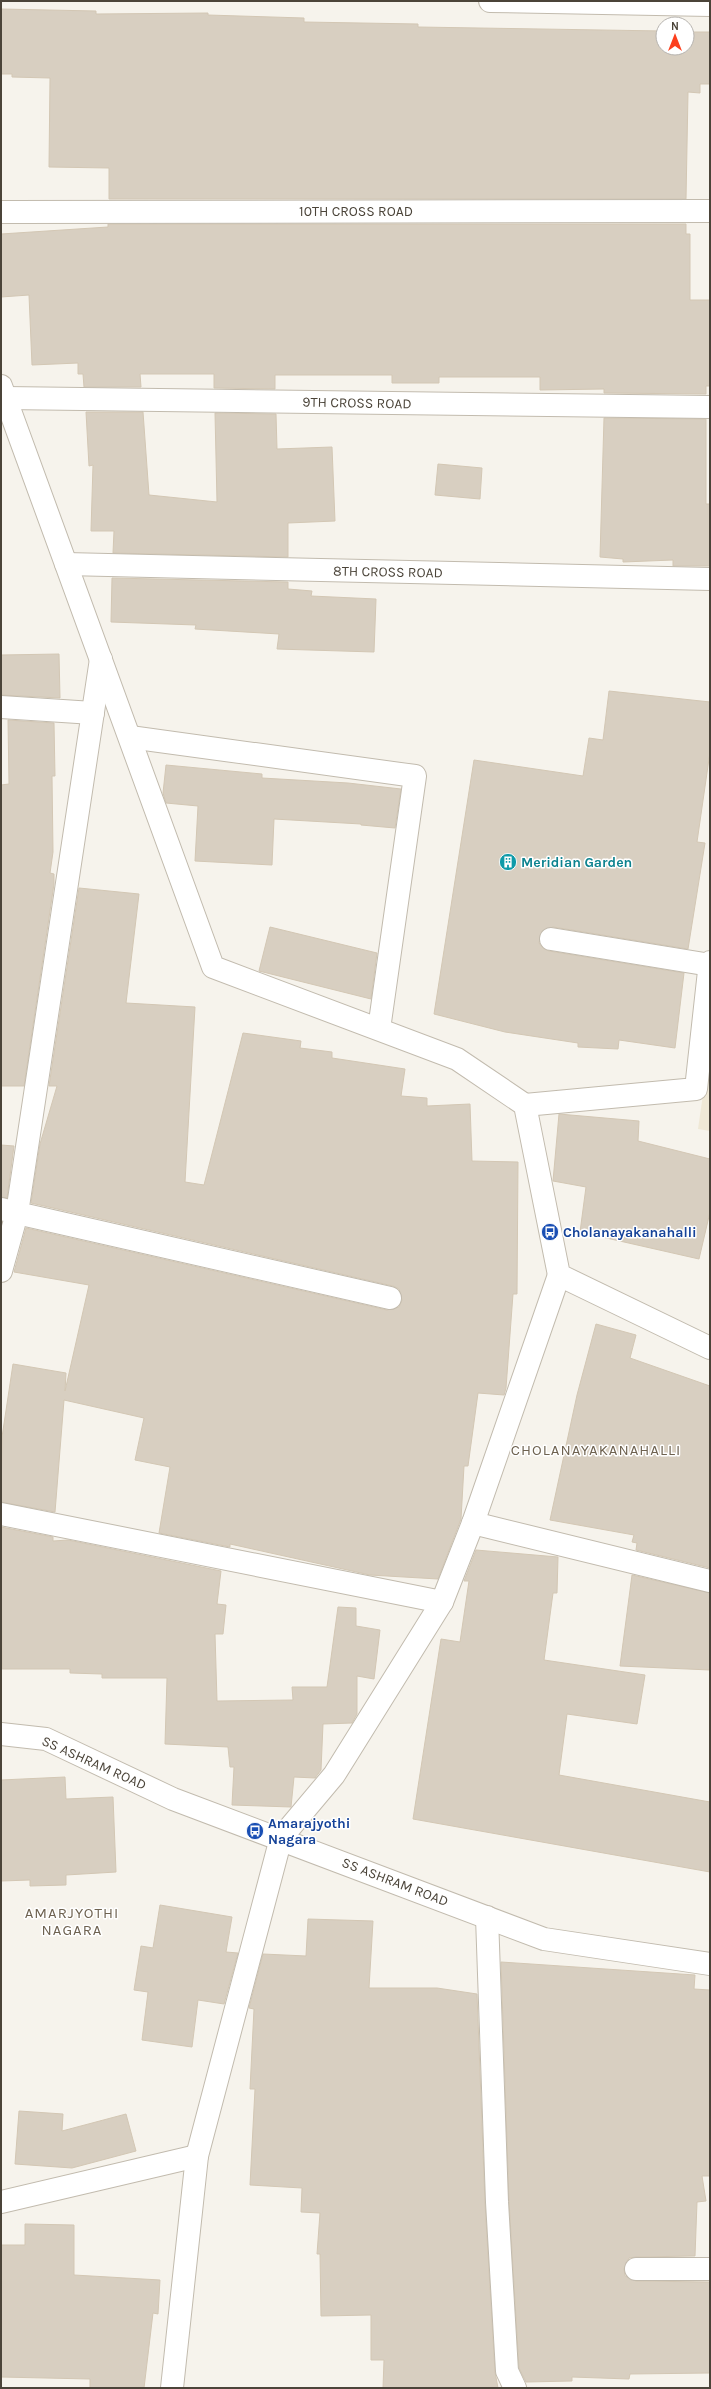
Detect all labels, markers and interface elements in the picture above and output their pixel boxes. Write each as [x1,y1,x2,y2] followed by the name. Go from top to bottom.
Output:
[655,16,695,56] north arrow
[671,20,679,33] text: N
[299,203,413,220] street label: 10TH CROSS ROAD
[302,394,412,412] street label: 9TH CROSS ROAD
[333,563,443,581] street label: 8TH CROSS ROAD
[498,852,518,872] building icon: Meridian Garden
[521,854,632,871] place label: Meridian Garden
[540,1222,560,1242] bus stop icon: Cholanayakanahalli
[563,1224,697,1241] place label: Cholanayakanahalli
[511,1441,681,1459] district label: CHOLANAYAKANAHALLI
[39,1732,149,1794] street label: SS ASHRAM ROAD
[268,1815,350,1848] place label: Amarajyothi Nagara
[245,1821,265,1841] bus stop icon: Amarajyothi Nagara
[339,1854,451,1910] street label: SS ASHRAM ROAD
[25,1904,119,1939] district label: AMARJYOTHI NAGARA

